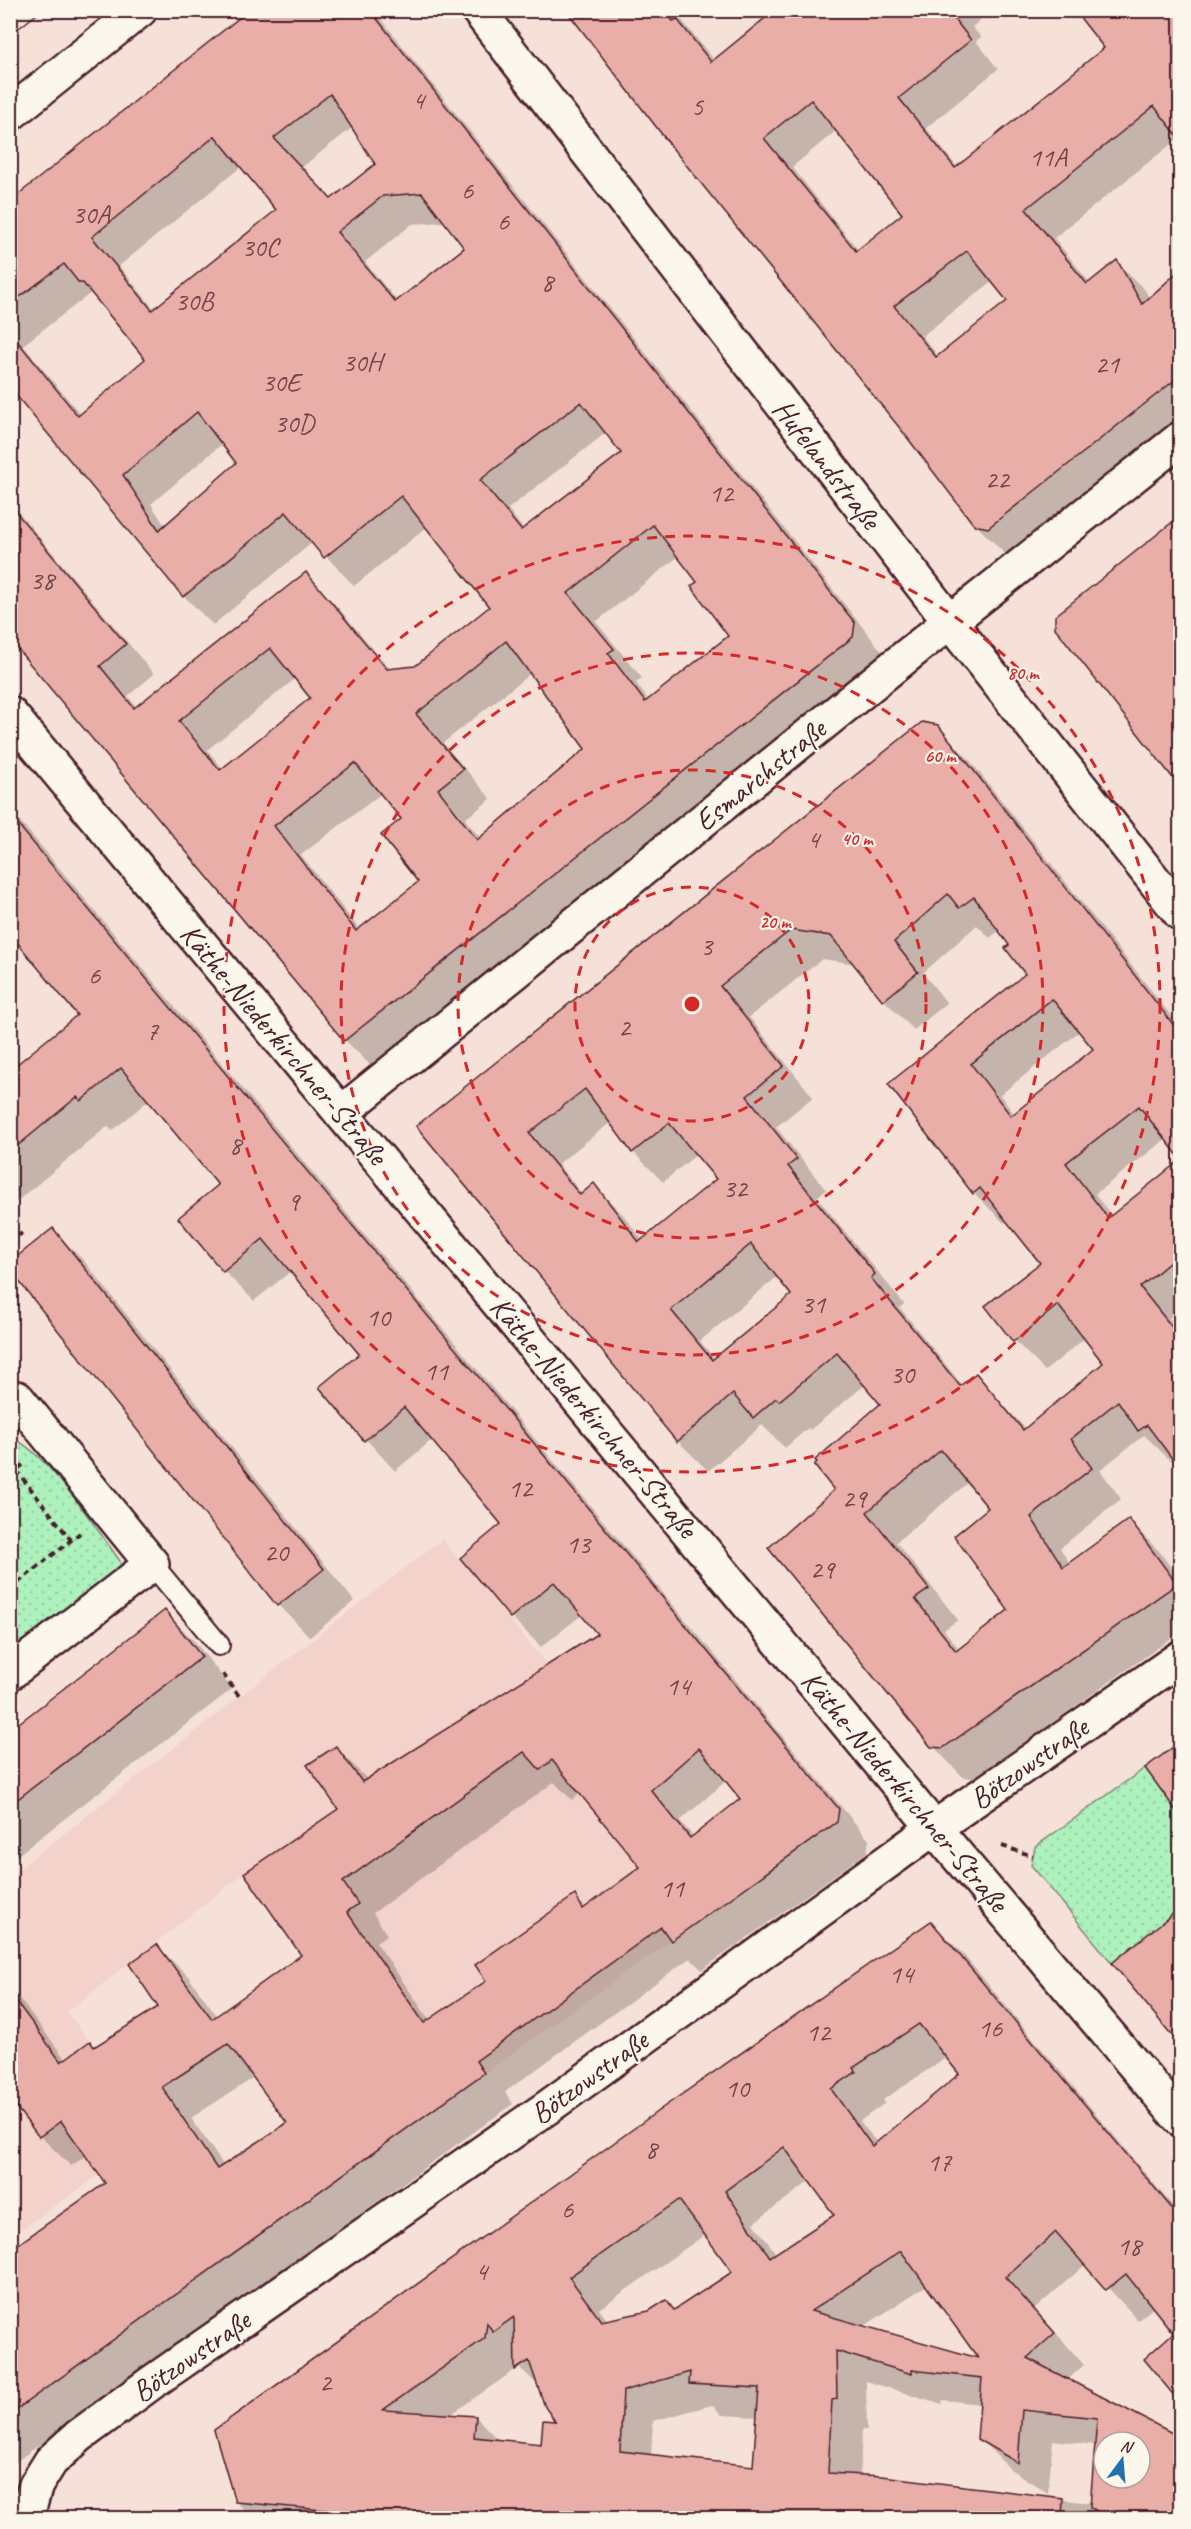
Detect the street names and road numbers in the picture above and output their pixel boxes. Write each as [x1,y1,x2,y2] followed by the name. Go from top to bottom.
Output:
[764,391,891,539] street label: Hufelandstraße
[686,709,835,840] street label: Esmarchstraße
[172,916,398,1174] street label: Käthe-Niederkirchner-Straße
[482,1289,708,1547] street label: Käthe-Niederkirchner-Straße
[793,1663,1019,1921] street label: Käthe-Niederkirchner-Straße
[962,1707,1098,1818] street label: Bötzowstraße
[523,2020,657,2132] street label: Bötzowstraße
[124,2300,260,2411] street label: Bötzowstraße

